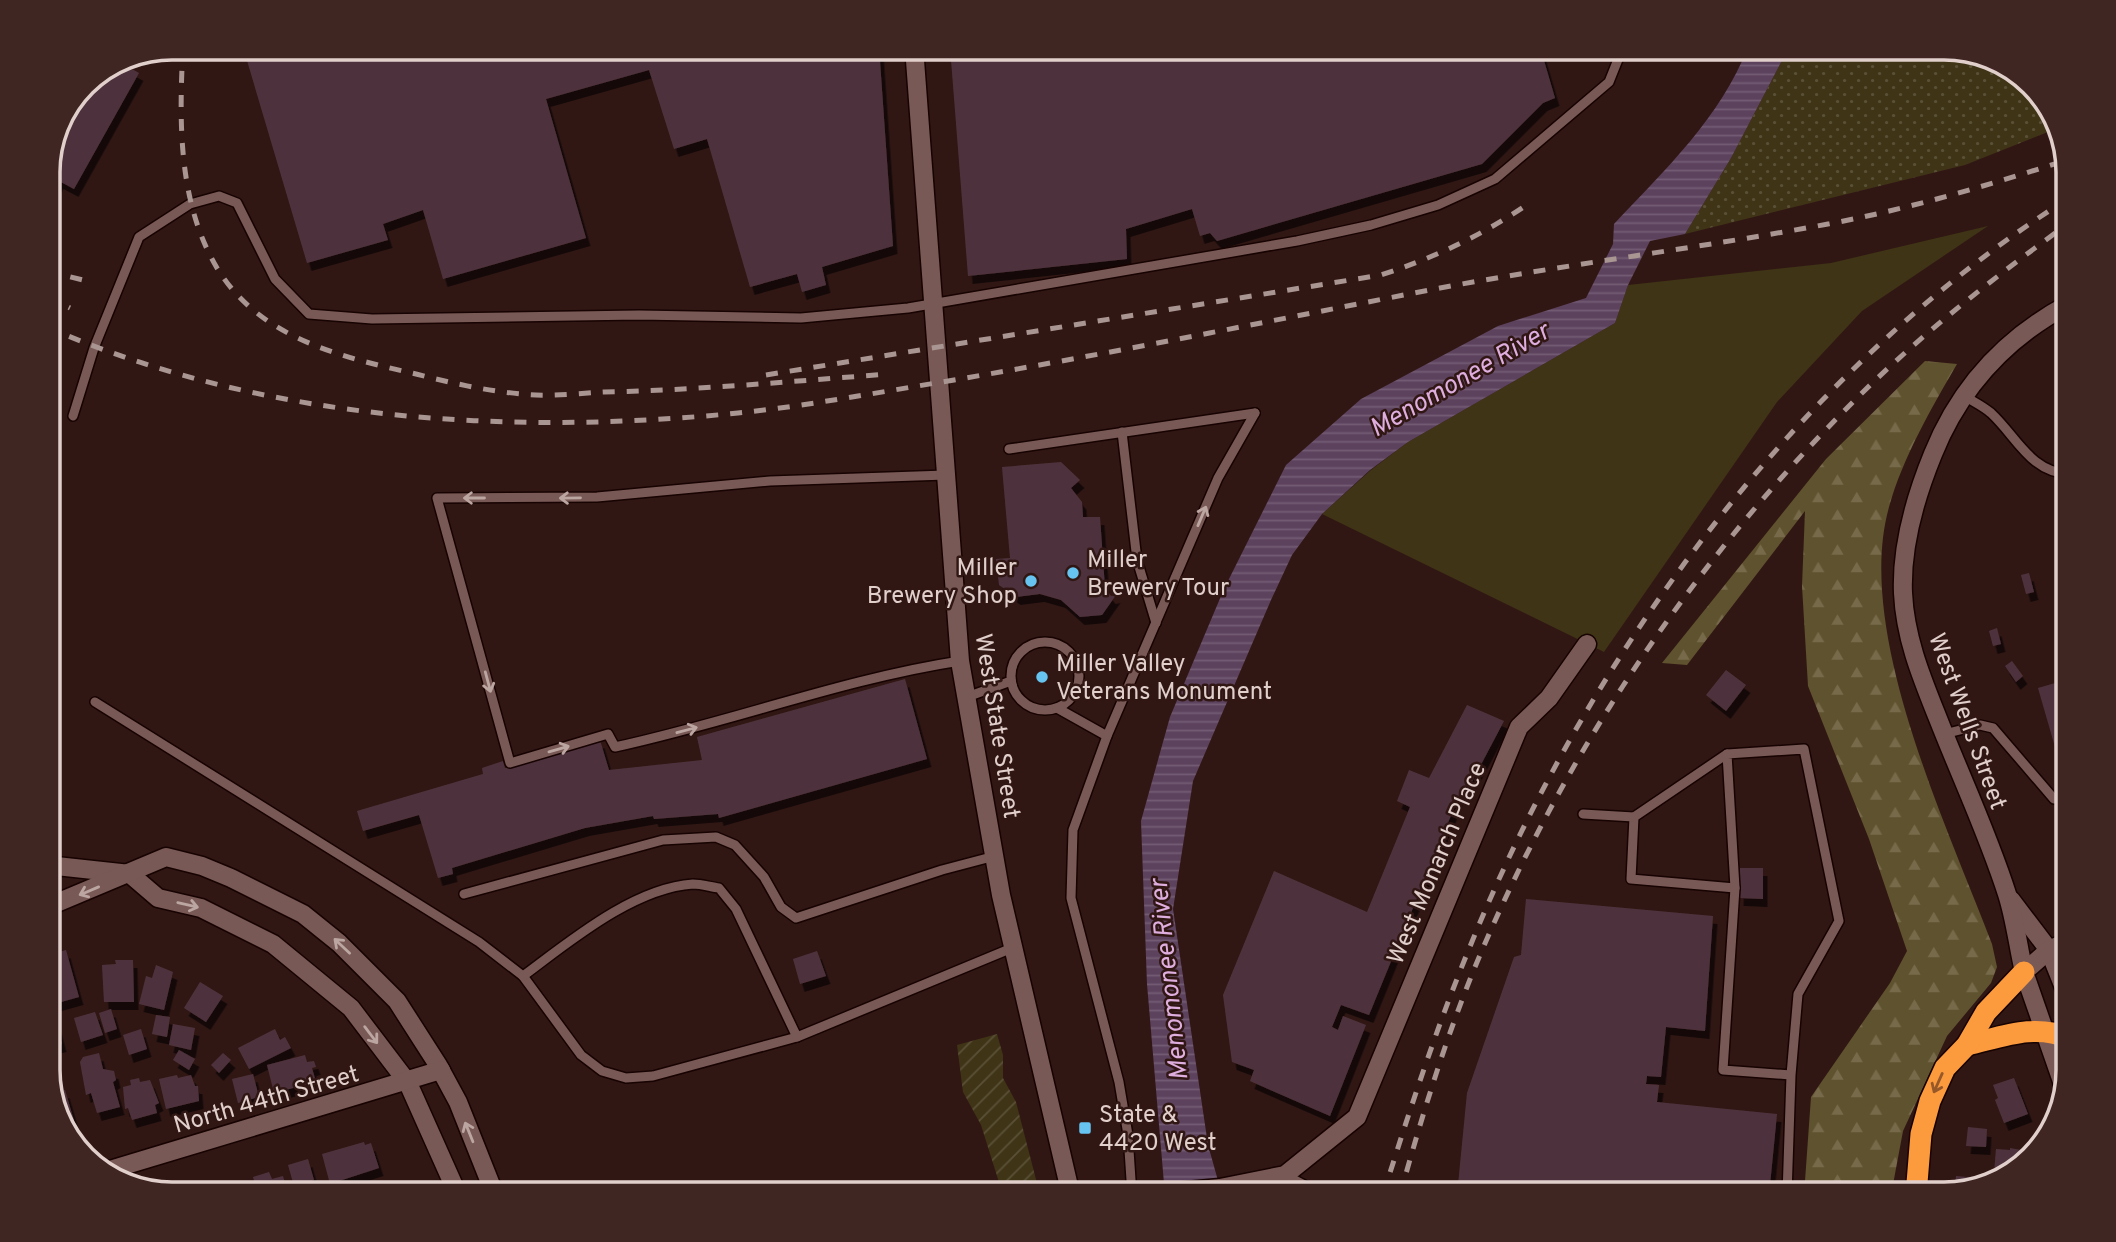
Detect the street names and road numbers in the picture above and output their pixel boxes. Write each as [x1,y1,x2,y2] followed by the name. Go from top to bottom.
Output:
[1920,629,2012,814] street label: West Wells Street
[967,632,1025,821] street label: West State Street
[1382,758,1494,969] street label: West Monarch Place
[170,1060,363,1142] street label: North 44th Street

